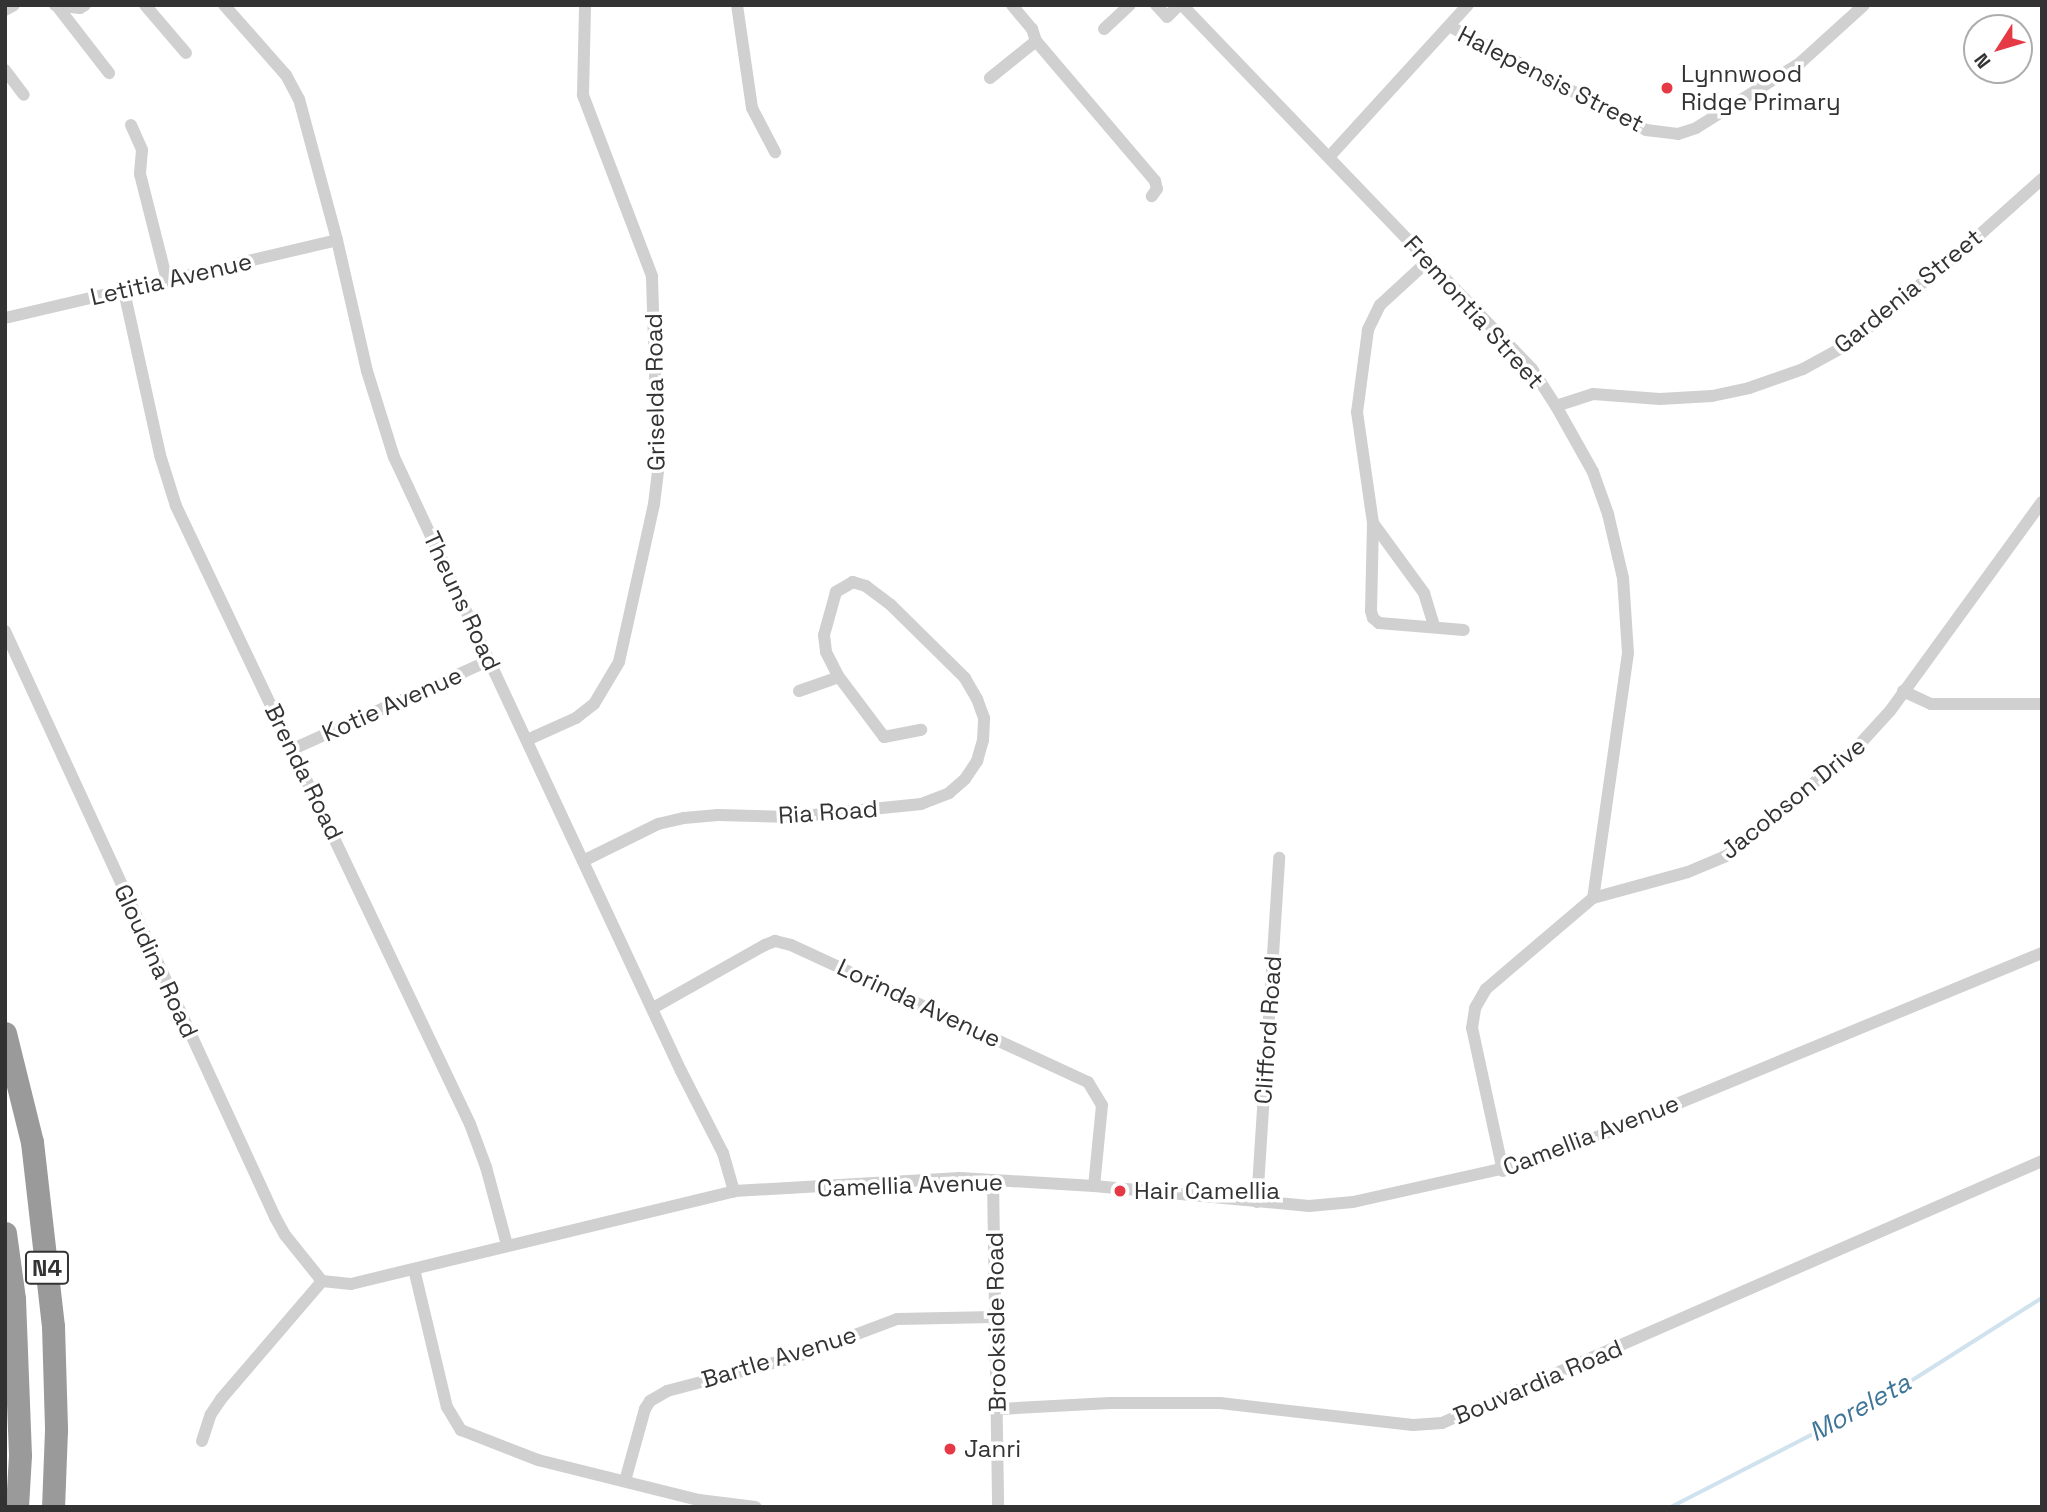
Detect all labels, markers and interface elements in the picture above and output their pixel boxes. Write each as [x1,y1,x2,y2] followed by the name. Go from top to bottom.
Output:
[1963,14,2033,84] north arrow
[1453,20,1649,138] street label: Halepensis Street
[1969,48,1996,73] text: N
[1681,60,1841,116] place label: Lynnwood Ridge Primary
[1659,80,1675,96] marker: Lynnwood Ridge Primary
[1828,223,1988,359] street label: Gardenia Street
[1398,230,1550,394] street label: Fremontia Street
[87,246,255,312] street label: Letitia Avenue
[639,313,671,471] street label: Griselda Road
[417,527,507,675] street label: Theuns Road
[317,660,467,748] street label: Kotie Avenue
[259,699,349,845] street label: Brenda Road
[1715,731,1871,865] street label: Jacobson Drive
[777,794,879,830] street label: Ria Road
[108,880,204,1042] street label: Gloudina Road
[832,952,1006,1054] street label: Lorinda Avenue
[1248,955,1288,1105] street label: Clifford Road
[1499,1088,1683,1182] street label: Camellia Avenue
[816,1167,1004,1203] street label: Camellia Avenue
[1134,1177,1280,1205] place label: Hair Camellia
[1112,1183,1128,1199] marker: Hair Camellia
[980,1232,1012,1412] street label: Brookside Road
[24,1248,70,1288] road number: N4
[698,1320,860,1394] street label: Bartle Avenue
[1449,1333,1627,1431] street label: Bouvardia Road
[1804,1367,1916,1449] water label: Moreleta
[964,1435,1021,1463] place label: Janri
[942,1441,958,1457] marker: Janri

